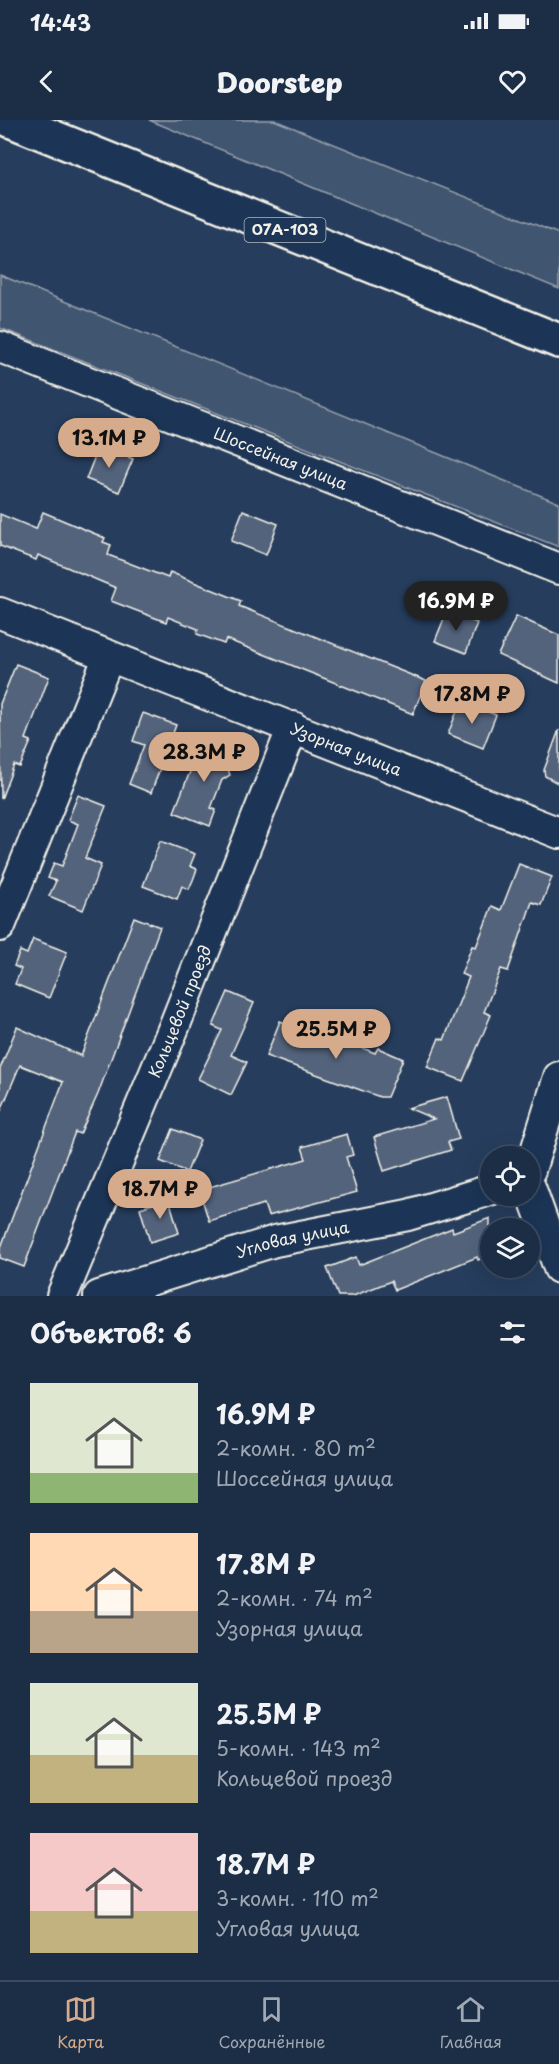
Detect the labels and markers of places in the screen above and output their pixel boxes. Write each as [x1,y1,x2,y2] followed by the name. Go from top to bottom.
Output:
[54,418,164,469] pin: 13.1M ₽
[401,581,511,632] pin: 16.9M ₽
[417,674,527,725] pin: 17.8M ₽
[149,732,259,783] pin: 28.3M ₽
[281,1009,391,1060] pin: 25.5M ₽
[105,1169,215,1220] pin: 18.7M ₽

